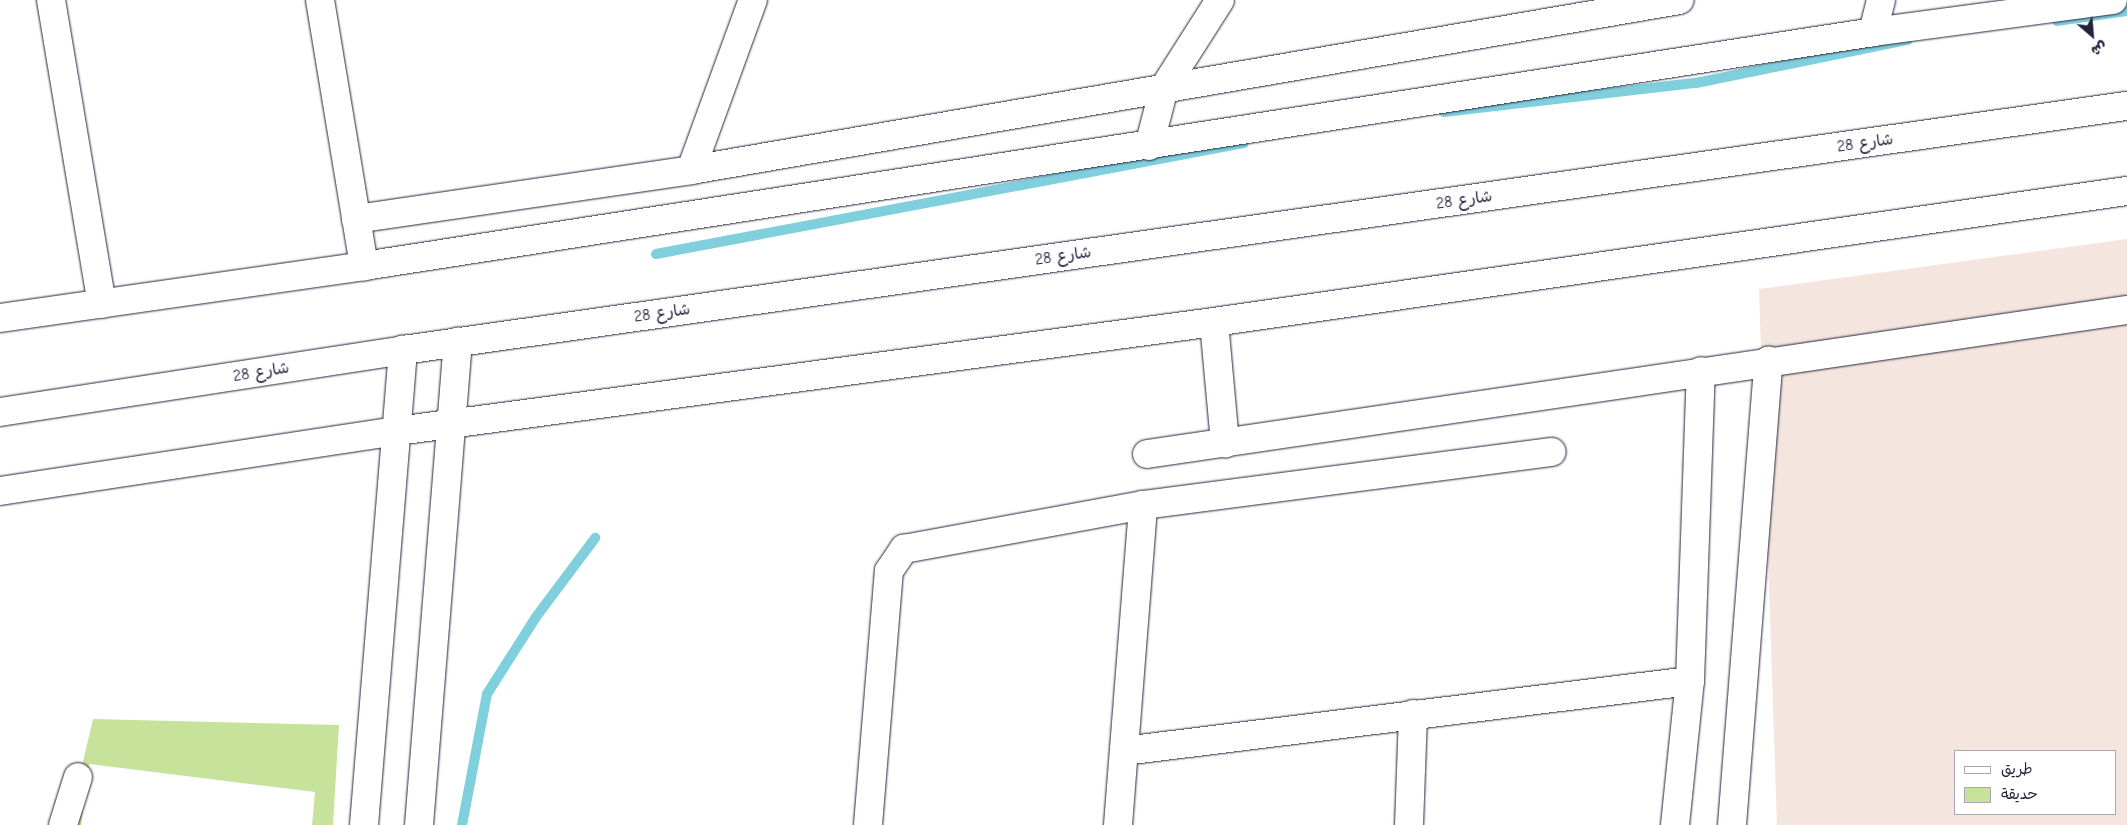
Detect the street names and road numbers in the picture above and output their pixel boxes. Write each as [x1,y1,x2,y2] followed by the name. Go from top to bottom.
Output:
[1836,130,1894,156] street label: شارع 28
[1435,187,1493,213] street label: شارع 28
[1034,243,1092,269] street label: شارع 28
[633,300,691,326] street label: شارع 28
[232,358,290,386] street label: شارع 28

